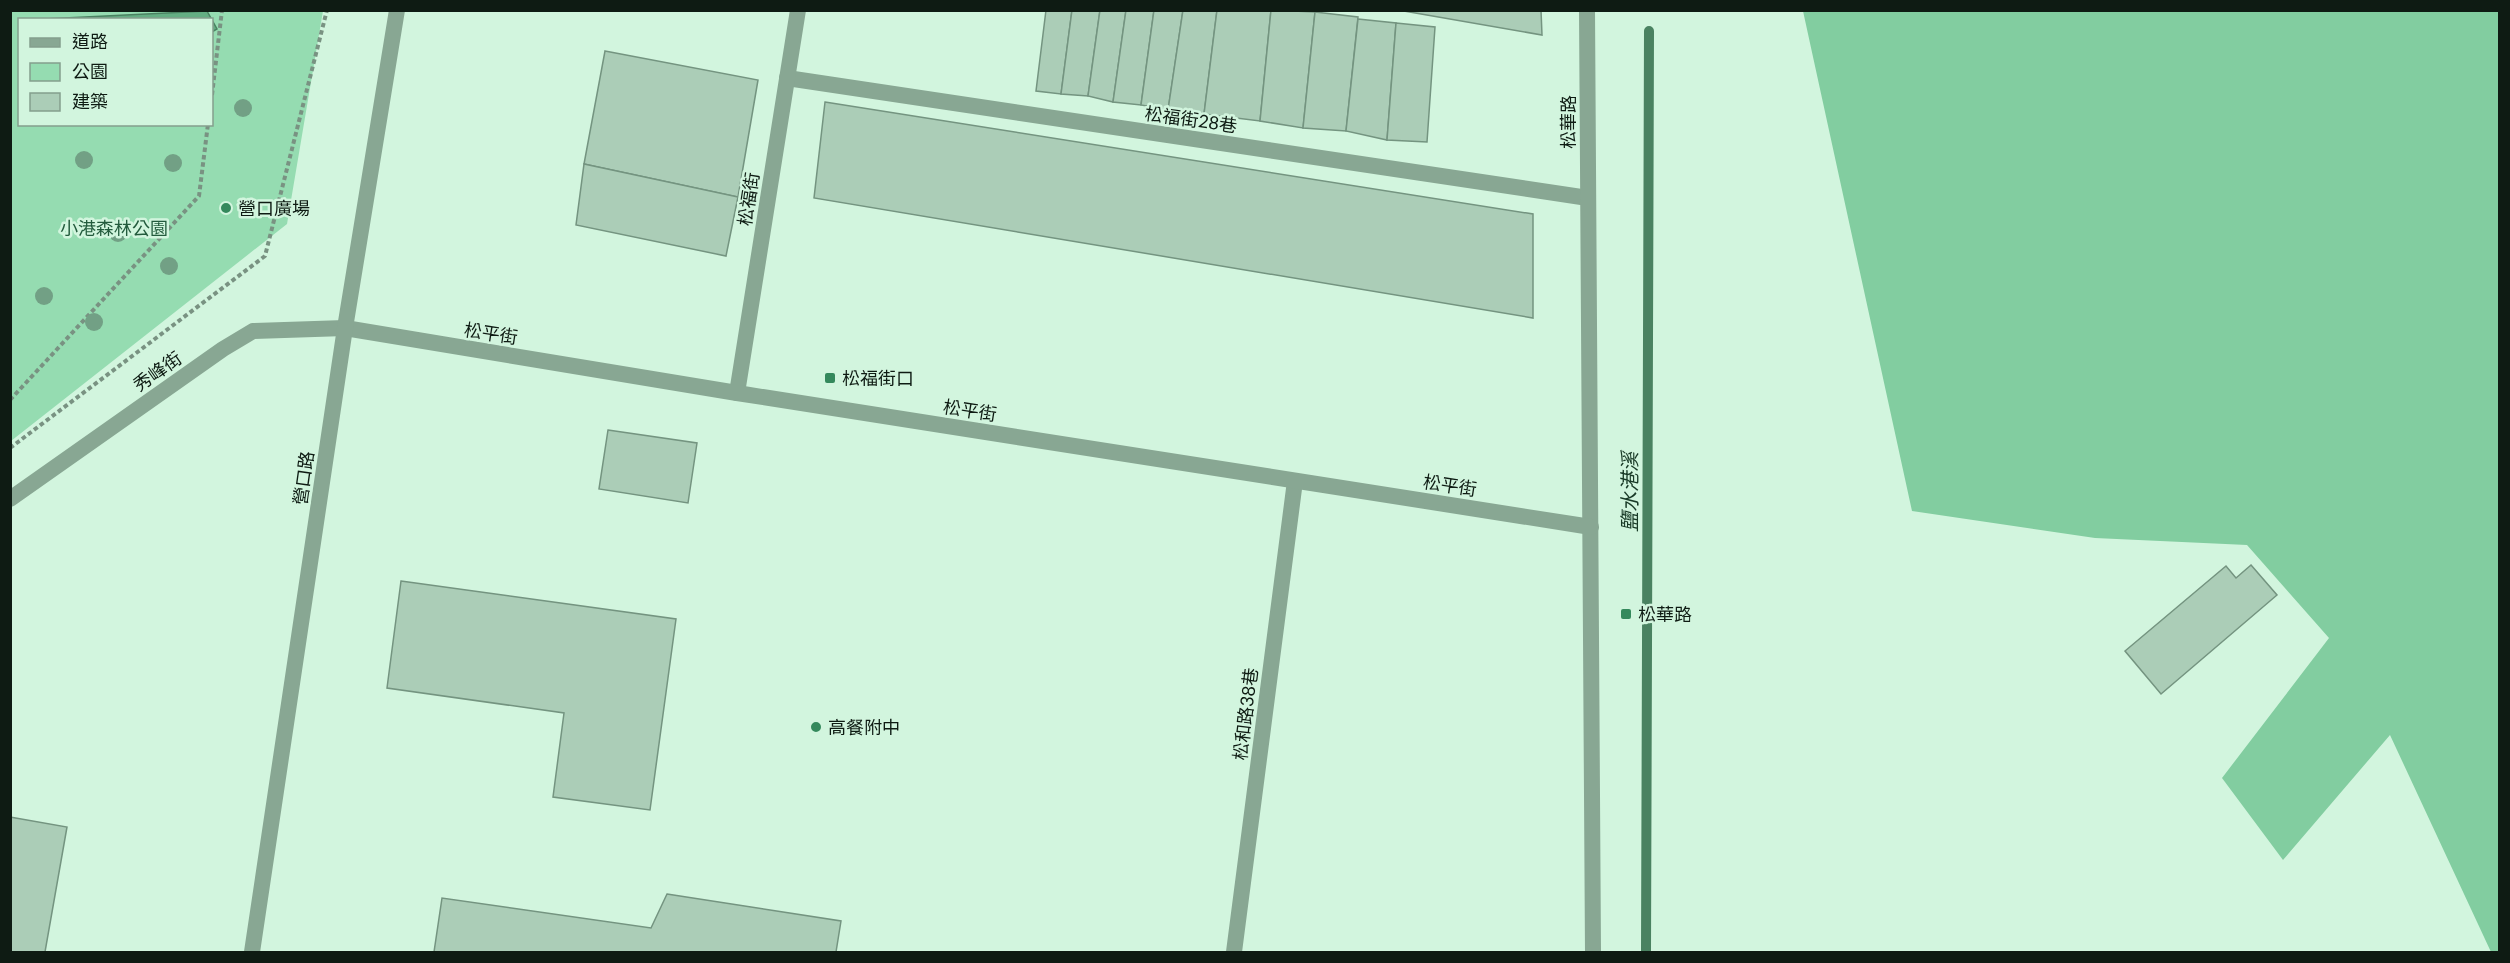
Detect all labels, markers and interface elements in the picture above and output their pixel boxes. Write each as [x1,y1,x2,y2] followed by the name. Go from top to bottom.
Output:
[18,18,213,126] legend
[72,30,108,52] text: 道路
[72,60,108,82] text: 公園
[72,90,108,112] text: 建築
[1557,95,1579,149] street label: 松華路
[1143,102,1239,136] street label: 松福街28巷
[733,171,763,227] street label: 松福街
[238,197,310,219] place label: 營口廣場
[219,201,233,215] marker: 營口廣場
[60,217,168,239] park label: 小港森林公園
[463,318,519,348] street label: 松平街
[129,347,185,395] street label: 秀峰街
[842,367,914,389] place label: 松福街口
[823,371,837,385] marker: 松福街口
[942,395,998,425] street label: 松平街
[1617,449,1641,532] water label: 鹽水港溪
[288,450,318,506] street label: 營口路
[1422,470,1478,500] street label: 松平街
[1638,603,1692,625] place label: 松華路
[1619,607,1633,621] marker: 松華路
[1228,667,1262,761] street label: 松和路38巷
[828,716,900,738] place label: 高餐附中
[809,720,823,734] marker: 高餐附中

